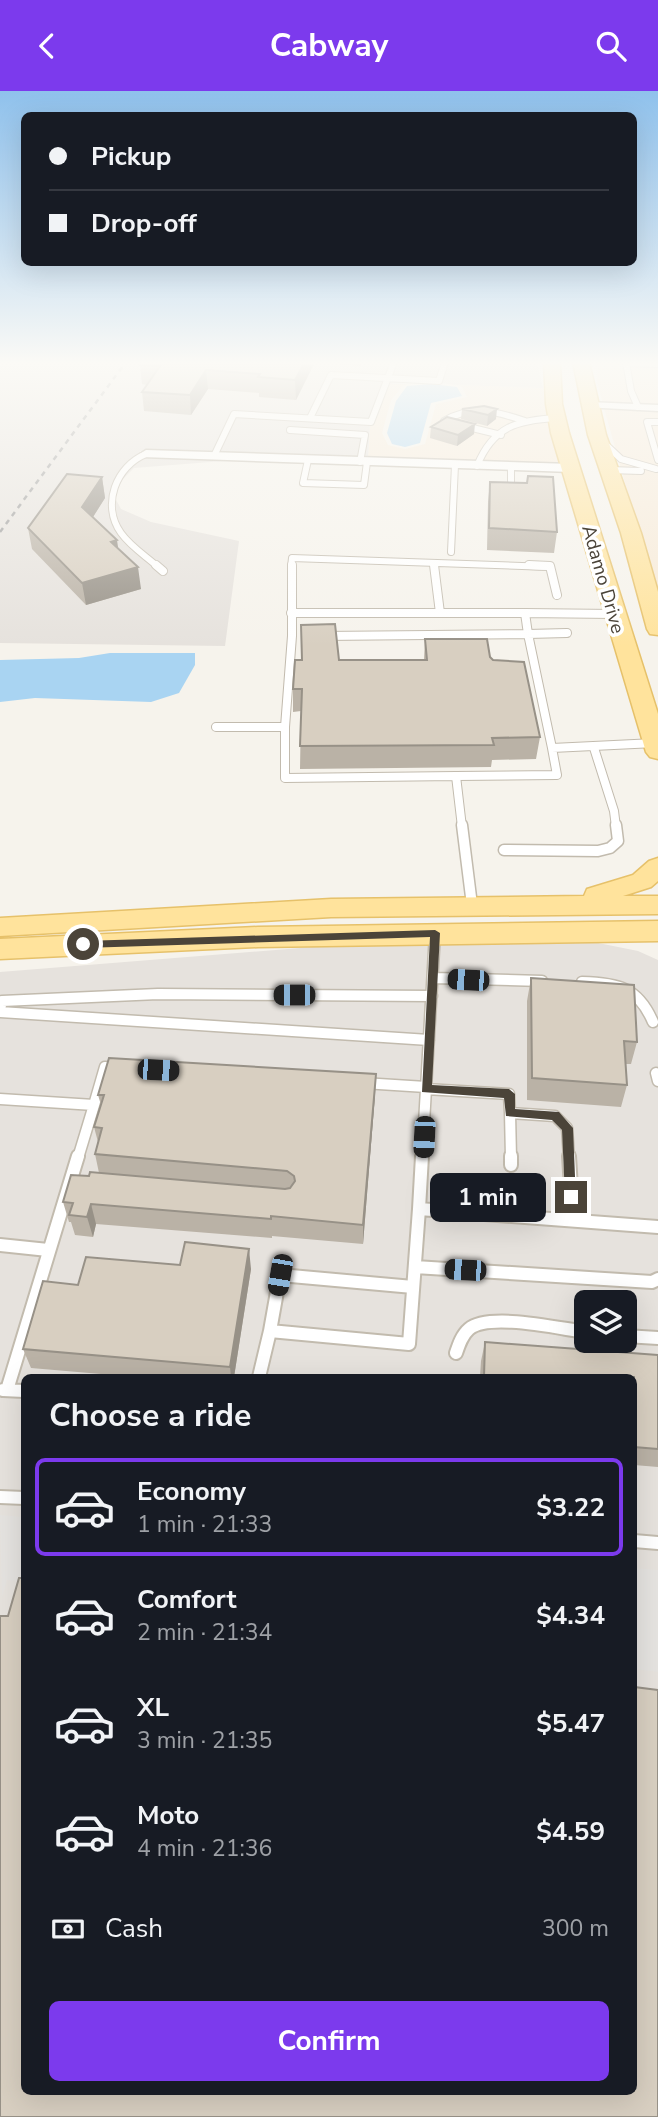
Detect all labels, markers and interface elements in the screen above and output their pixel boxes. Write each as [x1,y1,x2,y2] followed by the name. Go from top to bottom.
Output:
[270,24,388,67] text: Cabway
[28,27,66,65] icon: back
[592,27,630,65] icon: search
[91,139,171,174] text: Pickup
[91,206,197,241] text: Drop-off
[575,522,631,637] street label: Adamo Drive
[67,928,99,960] route start
[447,968,490,992] car
[274,985,316,1006] car
[137,1058,180,1082] car
[413,1115,436,1159] car
[431,1173,546,1221] callout: 1 min
[555,1181,587,1213] route end
[458,1182,518,1213] text: 1 min
[267,1252,294,1298] car
[444,1258,487,1282] car
[574,1290,637,1353] map controls
[574,1290,637,1353] button: layers
[49,1394,251,1437] text: Choose a ride
[137,1474,246,1509] text: Economy
[53,1476,116,1539] icon: car
[536,1490,605,1525] text: $3.22
[137,1509,272,1540] text: 1 min · 21:33
[137,1582,237,1617] text: Comfort
[53,1584,116,1647] icon: car
[536,1598,605,1633] text: $4.34
[137,1617,272,1648] text: 2 min · 21:34
[137,1690,169,1725] text: XL
[53,1692,116,1755] icon: car
[536,1706,605,1741] text: $5.47
[137,1725,272,1756] text: 3 min · 21:35
[137,1798,199,1833] text: Moto
[53,1800,116,1863] icon: car
[536,1814,605,1849] text: $4.59
[137,1833,272,1864] text: 4 min · 21:36
[49,1910,87,1948] icon: cash
[105,1911,163,1946] text: Cash
[542,1913,609,1944] text: 300 m
[49,2001,609,2081] button: Confirm

